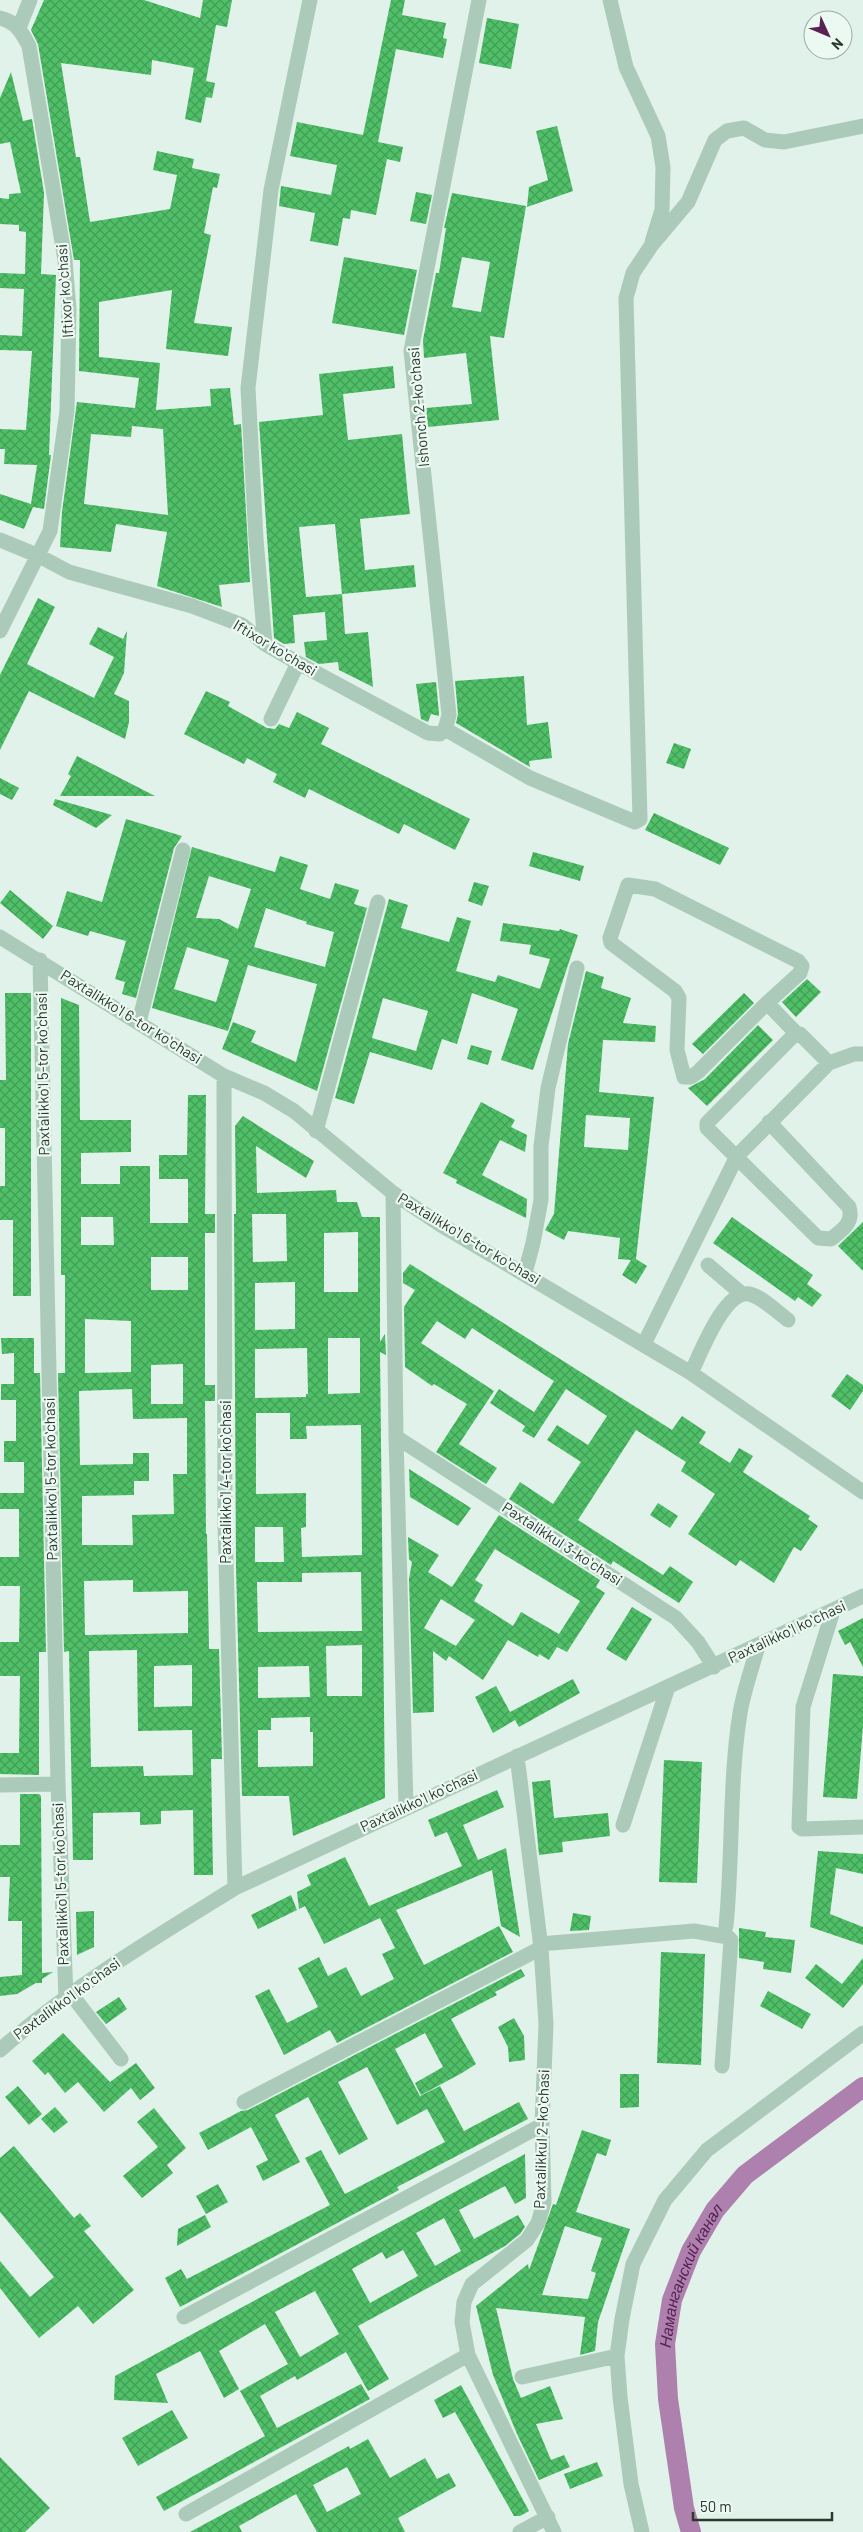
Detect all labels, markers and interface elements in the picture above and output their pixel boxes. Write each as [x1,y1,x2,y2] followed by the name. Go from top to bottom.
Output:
[803,10,853,60] north arrow
[828,35,847,54] text: N
[52,244,76,339] street label: Iftixor koʻchasi
[404,346,432,468] street label: Ishonch 2-koʻchasi
[231,615,320,679] street label: Iftixor koʻchasi
[58,965,205,1067] street label: Paxtalikkoʻl 6-tor koʻchasi
[32,992,52,1156] street label: Paxtalikkoʻl 5-tor koʻchasi
[395,1188,544,1288] street label: Paxtalikkoʻl 6-tor koʻchasi
[40,1397,60,1561] street label: Paxtalikkoʻl 5-tor koʻchasi
[216,1400,234,1564] street label: Paxtalikkoʻl 4-tor koʻchasi
[499,1498,626,1589] street label: Paxtalikkul 3-koʻchasi
[725,1596,848,1666] street label: Paxtalikkoʻl koʻchasi
[357,1765,480,1835] street label: Paxtalikkoʻl koʻchasi
[48,1802,72,1966] street label: Paxtalikkoʻl 5-tor koʻchasi
[9,1953,123,2043] street label: Paxtalikkoʻl koʻchasi
[530,2069,552,2209] street label: Paxtalikkul 2-koʻchasi
[655,2199,726,2349] water label: Наманганский канал
[693,2490,832,2522] scale bar
[700,2497,732,2515] text: 50 m

